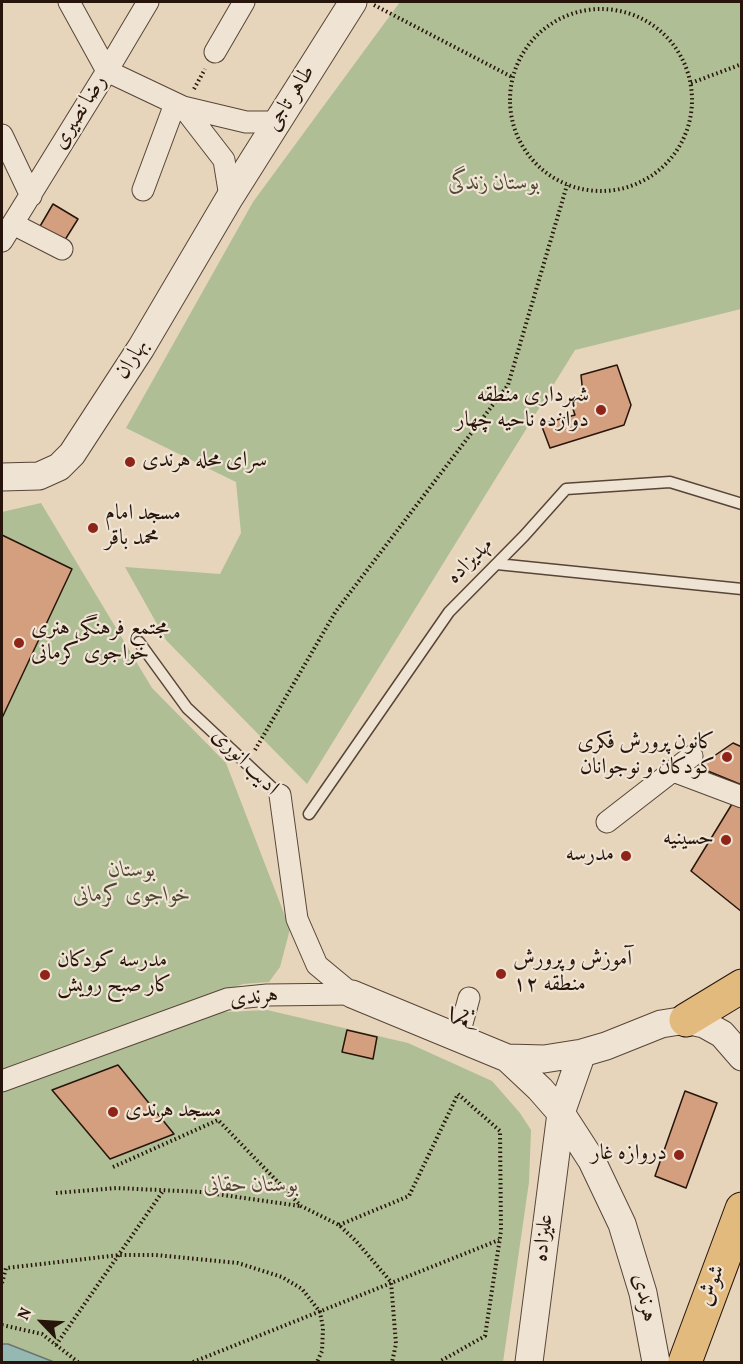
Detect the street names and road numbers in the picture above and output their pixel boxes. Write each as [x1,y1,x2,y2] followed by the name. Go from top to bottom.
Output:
[262,61,322,137] street label: طاهر تاجی
[48,71,114,155] street label: رضا نصیری
[110,335,156,385] street label: بهاران
[442,533,500,591] street label: مهدیزاده
[205,724,283,802] street label: ادیب انوری
[228,983,280,1015] street label: هرندی
[448,1005,478,1031] street label: یکم
[529,1213,561,1263] street label: علیزاده
[693,1262,733,1310] street label: شوش
[625,1271,661,1325] street label: هرندی

